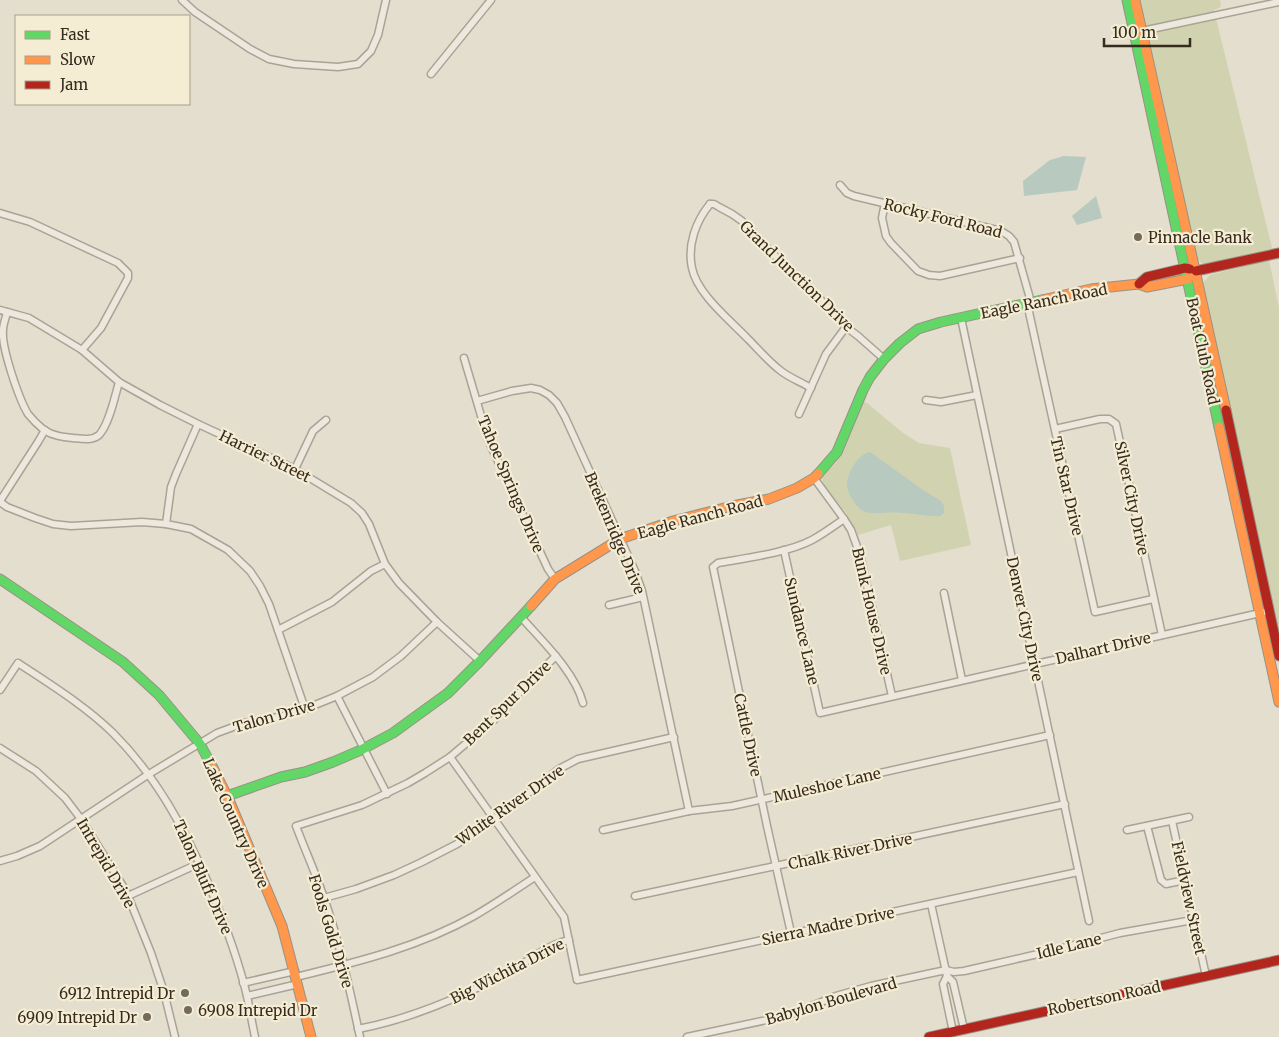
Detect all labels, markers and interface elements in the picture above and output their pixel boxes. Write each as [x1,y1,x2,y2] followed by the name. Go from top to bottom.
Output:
[15,15,190,105] legend
[1104,15,1190,47] scale bar
[1112,23,1156,42] text: 100 m
[60,25,90,44] text: Fast
[60,50,95,69] text: Slow
[59,75,88,94] text: Jam
[882,194,1004,242] street label: Rocky Ford Road
[736,217,858,336] street label: Grand Junction Drive
[1148,228,1252,247] place label: Pinnacle Bank
[1132,231,1144,243] marker: Pinnacle Bank
[979,279,1109,323] street label: Eagle Ranch Road
[1182,296,1224,406] street label: Boat Club Road
[474,413,549,555] street label: Tahoe Springs Drive
[216,426,314,486] street label: Harrier Street
[1046,435,1088,537] street label: Tin Star Drive
[1111,439,1153,557] street label: Silver City Drive
[581,469,649,597] street label: Brekenridge Drive
[635,491,765,543] street label: Eagle Ranch Road
[848,546,896,677] street label: Bunk House Drive
[1003,555,1048,683] street label: Denver City Drive
[780,575,824,687] street label: Sundance Lane
[1054,628,1153,668] street label: Dalhart Drive
[459,656,555,749] street label: Bent Spur Drive
[730,692,766,779] street label: Cattle Drive
[231,695,317,737] street label: Talon Drive
[199,755,273,891] street label: Lake Country Drive
[452,761,568,850] street label: White River Drive
[771,763,883,807] street label: Muleshoe Lane
[73,815,139,911] street label: Intrepid Drive
[169,817,237,937] street label: Talon Bluff Drive
[786,829,914,873] street label: Chalk River Drive
[1168,839,1210,957] street label: Fieldview Street
[305,872,357,990] street label: Fools Gold Drive
[760,903,896,949] street label: Sierra Madre Drive
[1035,929,1103,963] street label: Idle Lane
[447,934,567,1008] street label: Big Wichita Drive
[763,973,899,1029] street label: Babylon Boulevard
[1046,977,1162,1019] street label: Robertson Road
[59,984,175,1003] place label: 6912 Intrepid Dr
[179,987,191,999] marker: 6912 Intrepid Dr
[198,1001,318,1020] place label: 6908 Intrepid Dr
[182,1004,194,1016] marker: 6908 Intrepid Dr
[17,1008,137,1027] place label: 6909 Intrepid Dr
[141,1011,153,1023] marker: 6909 Intrepid Dr

